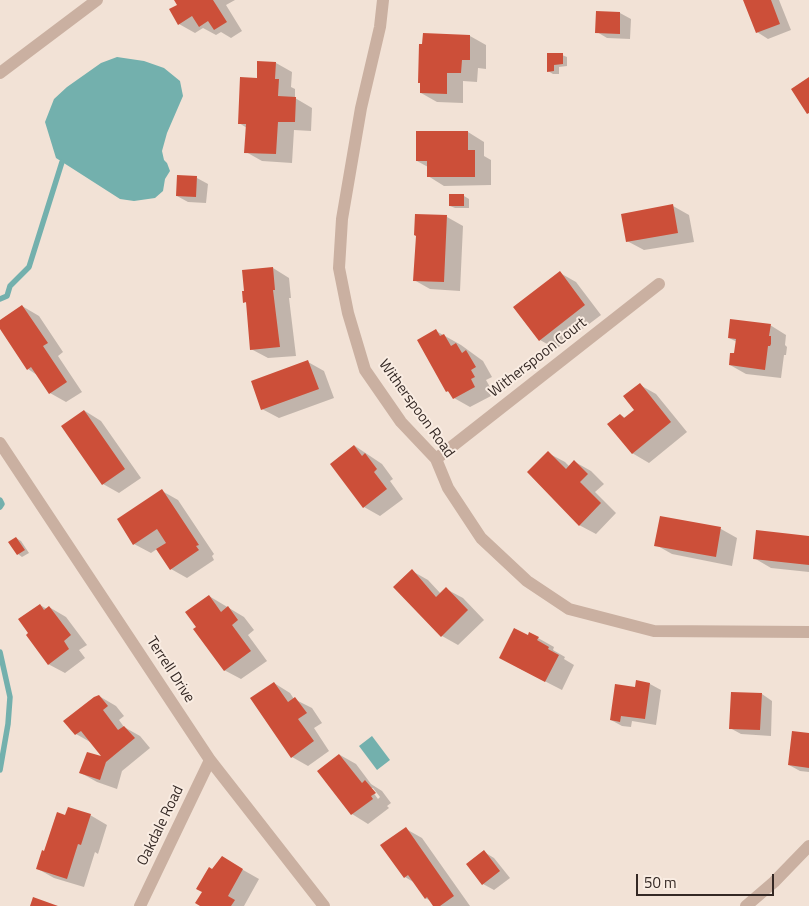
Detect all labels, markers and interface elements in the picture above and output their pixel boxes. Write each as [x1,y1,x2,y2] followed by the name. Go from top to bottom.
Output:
[486,314,590,402] street label: Witherspoon Court
[374,356,458,462] street label: Witherspoon Road
[142,634,198,706] street label: Terrell Drive
[134,783,188,869] street label: Oakdale Road
[639,864,776,896] scale bar
[644,871,677,894] text: 50 m

